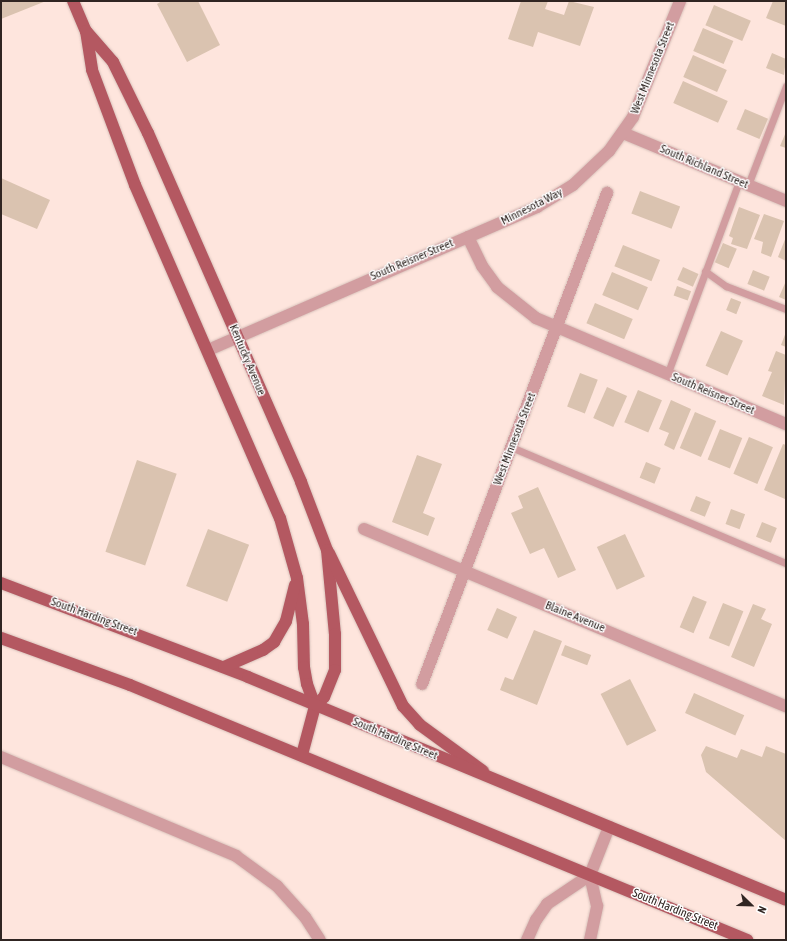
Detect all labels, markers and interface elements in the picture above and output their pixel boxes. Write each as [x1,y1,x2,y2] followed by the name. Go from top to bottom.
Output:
[628,20,678,116] street label: West Minnesota Street
[658,142,750,192] street label: South Richland Street
[499,185,565,229] street label: Minnesota Way
[368,236,456,284] street label: South Reisner Street
[226,322,268,398] street label: Kentucky Avenue
[669,370,757,418] street label: South Reisner Street
[491,391,539,487] street label: West Minnesota Street
[49,595,139,639] street label: South Harding Street
[543,598,607,636] street label: Blaine Avenue
[350,715,440,763] street label: South Harding Street
[731,885,771,925] north arrow
[630,886,720,934] street label: South Harding Street
[755,904,769,915] text: N

